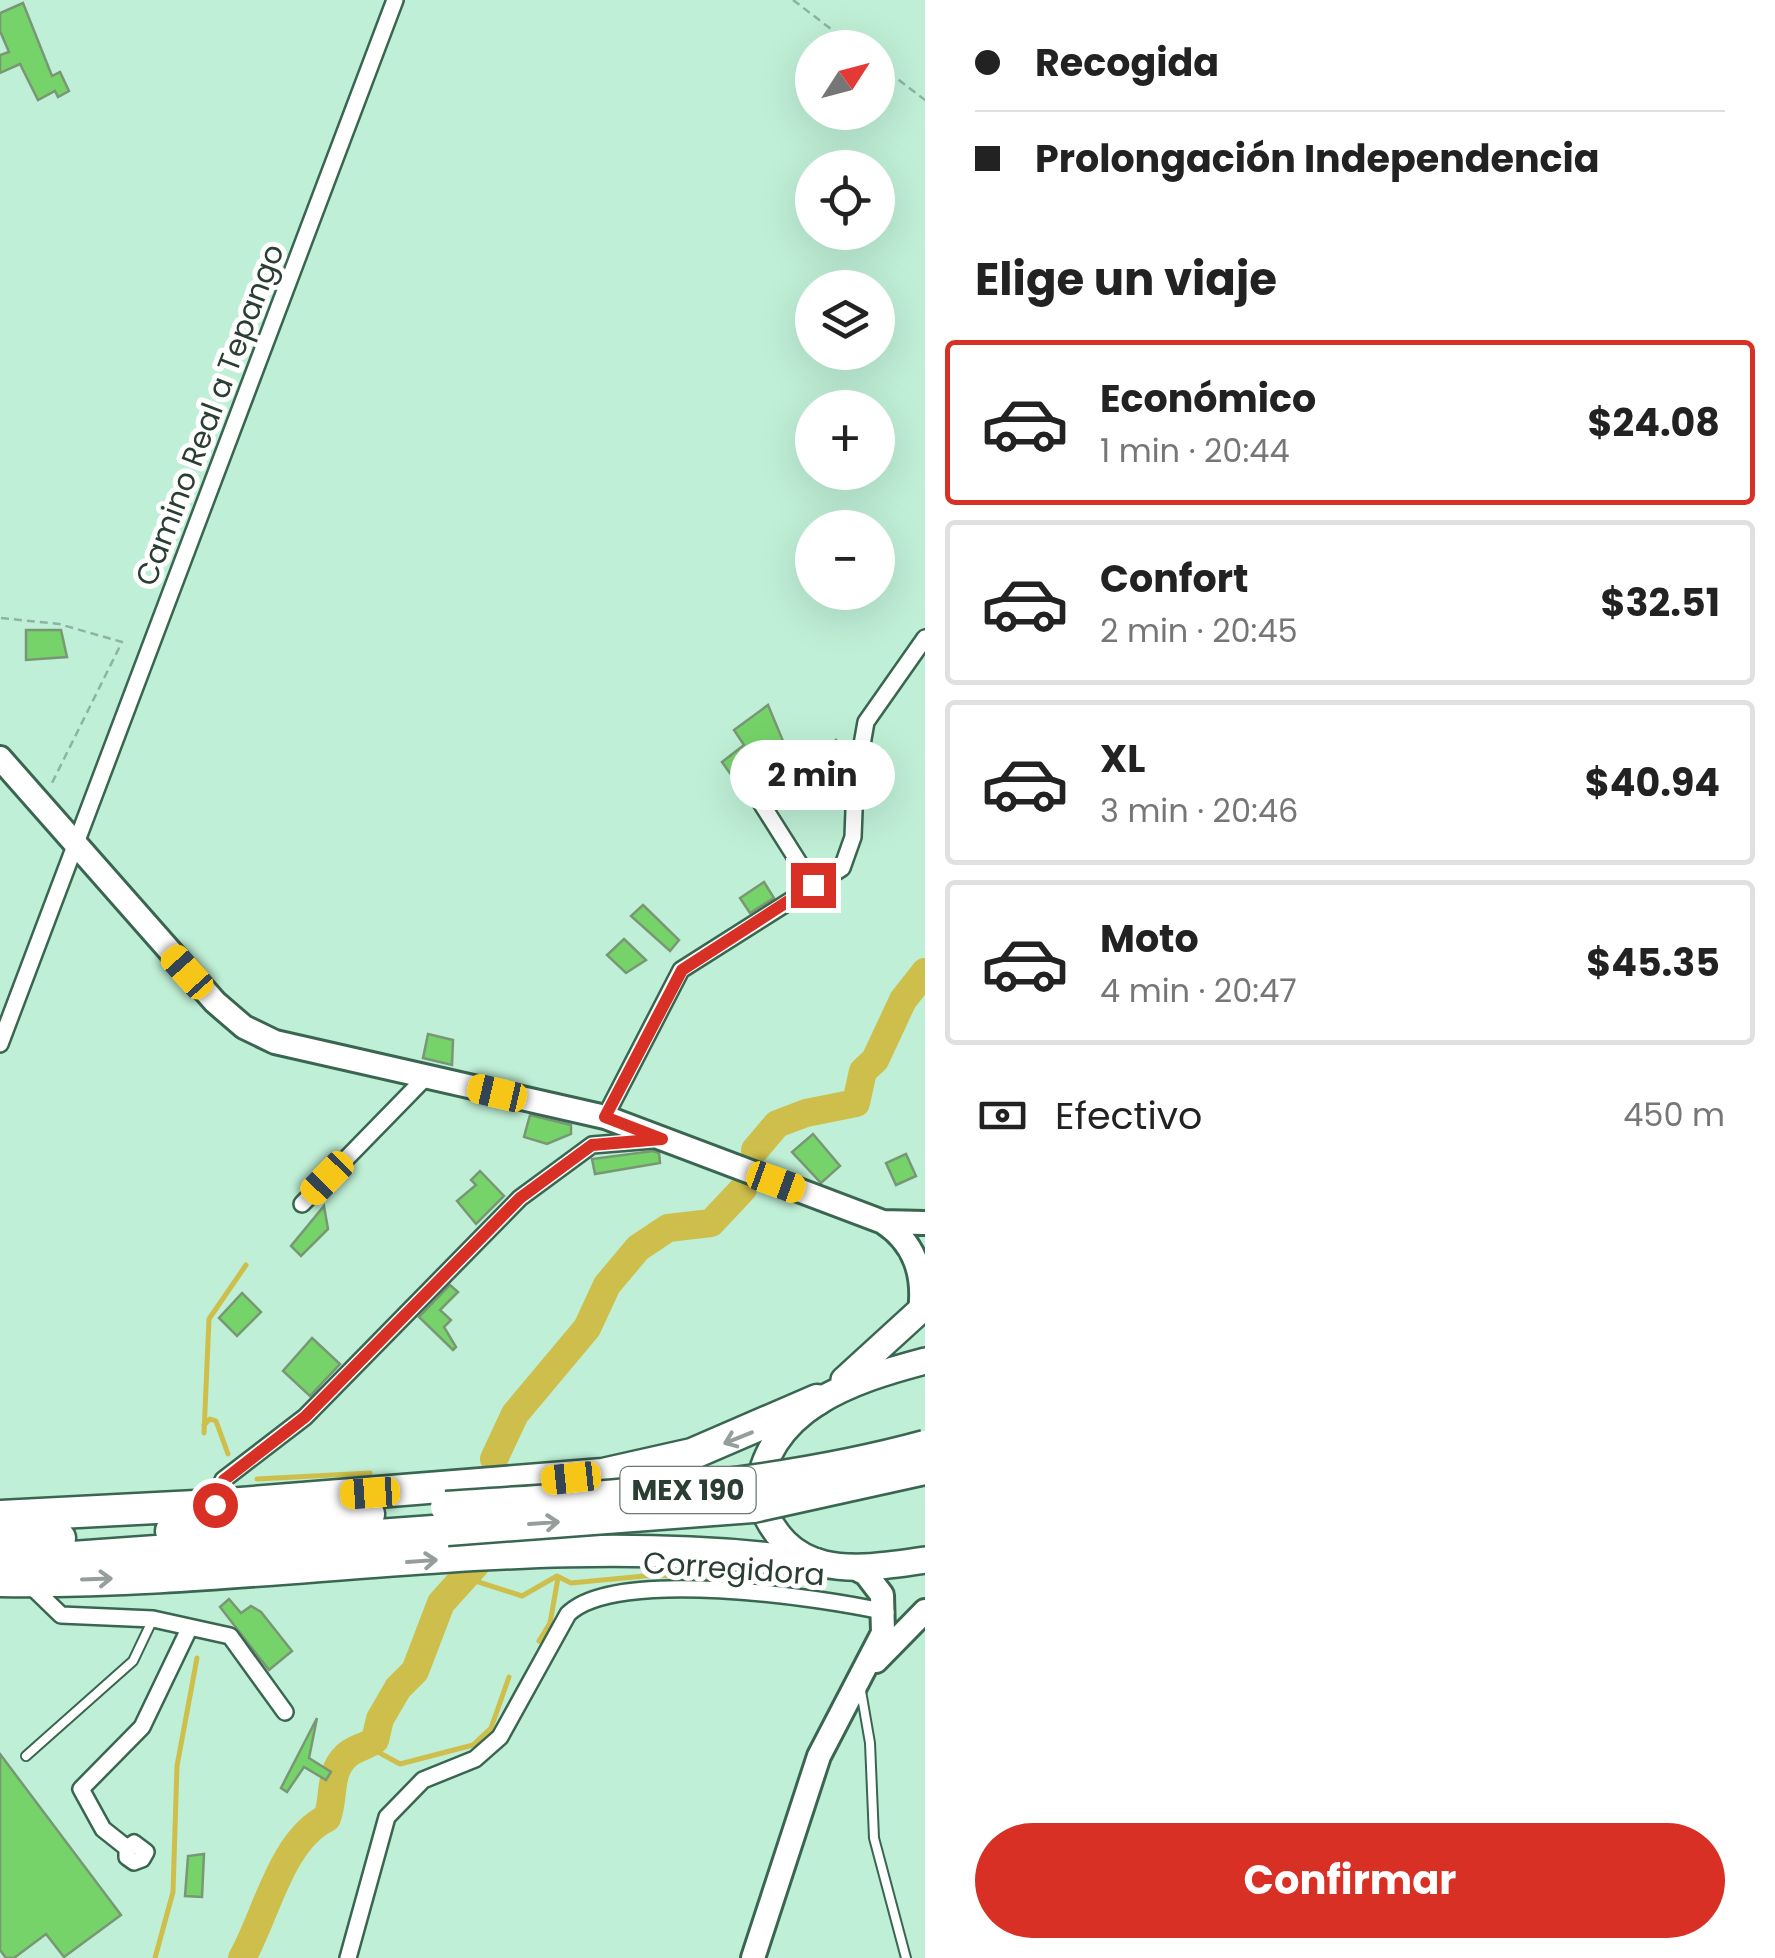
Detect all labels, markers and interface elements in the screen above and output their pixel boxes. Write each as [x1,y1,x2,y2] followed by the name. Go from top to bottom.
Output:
[795,30,895,130] north arrow
[795,30,895,610] map controls
[1035,36,1219,89] text: Recogida
[1035,132,1600,185] text: Prolongación Independencia
[795,150,895,250] button: locate
[124,238,295,592] street label: Camino Real a Tepango
[975,248,1277,311] text: Elige un viaje
[795,270,895,370] button: layers
[1100,372,1316,425] text: Económico
[980,378,1070,468] icon: car
[795,390,895,490] button: +
[1587,396,1720,449] text: $24.08
[1100,428,1290,473] text: 1 min · 20:44
[795,510,895,610] button: −
[1100,552,1248,605] text: Confort
[980,558,1070,648] icon: car
[1601,576,1720,629] text: $32.51
[1100,608,1298,653] text: 2 min · 20:45
[1100,732,1145,785] text: XL
[980,738,1070,828] icon: car
[730,740,896,810] callout: 2 min
[768,752,857,797] text: 2 min
[1585,756,1720,809] text: $40.94
[1100,788,1298,833] text: 3 min · 20:46
[791,863,836,908] route end
[1100,912,1199,965] text: Moto
[980,918,1070,1008] icon: car
[1586,936,1720,989] text: $45.35
[156,940,218,1004] car
[1100,968,1297,1013] text: 4 min · 20:47
[464,1072,530,1114] car
[975,1088,1030,1143] icon: cash
[1055,1089,1202,1142] text: Efectivo
[1623,1092,1725,1137] text: 450 m
[295,1146,359,1210] car
[743,1158,809,1206] car
[723,1430,754,1448] one-way arrow
[540,1460,602,1496] car
[620,1467,756,1513] road number: MEX 190
[339,1476,401,1510] car
[193,1483,238,1528] route start
[527,1513,560,1532] one-way arrow
[642,1541,826,1596] street label: Corregidora
[405,1551,437,1570] one-way arrow
[81,1570,113,1589] one-way arrow
[975,1823,1725,1938] button: Confirmar

